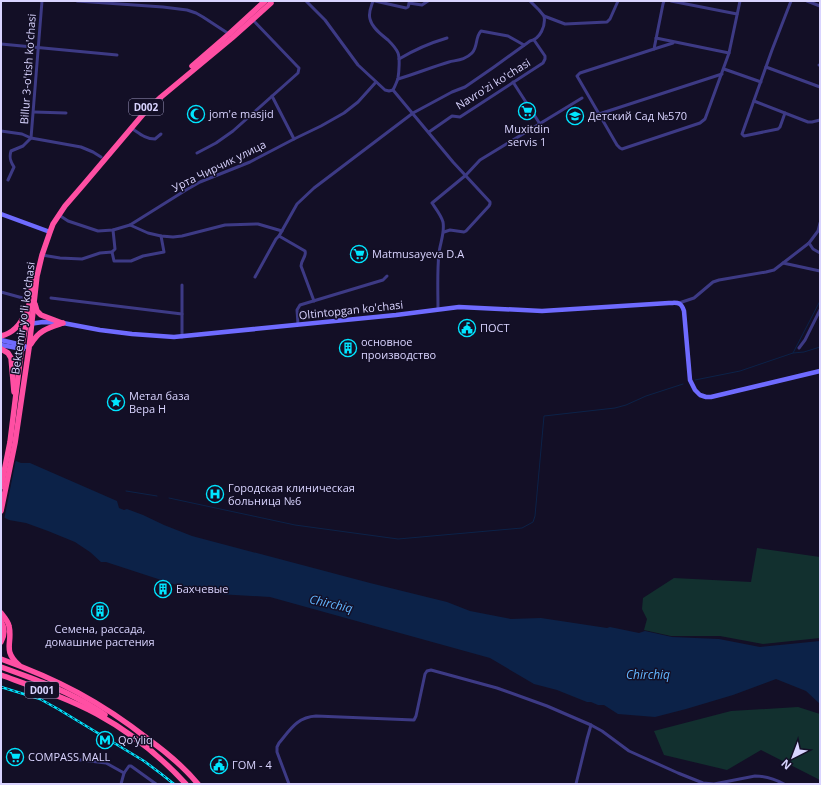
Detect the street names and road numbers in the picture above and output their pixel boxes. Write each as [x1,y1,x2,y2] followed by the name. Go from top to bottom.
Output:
[16,13,39,125] street label: Billur 3-o'tish ko'chasi
[453,55,533,113] street label: Navro'zi ko'chasi
[129,99,163,115] road number: D002
[169,136,268,195] street label: Урта Чирчик улица
[7,261,38,375] street label: Bektemir yo'li ko'chasi
[298,297,404,322] street label: Oltintopgan ko'chasi
[25,682,59,698] road number: D001

